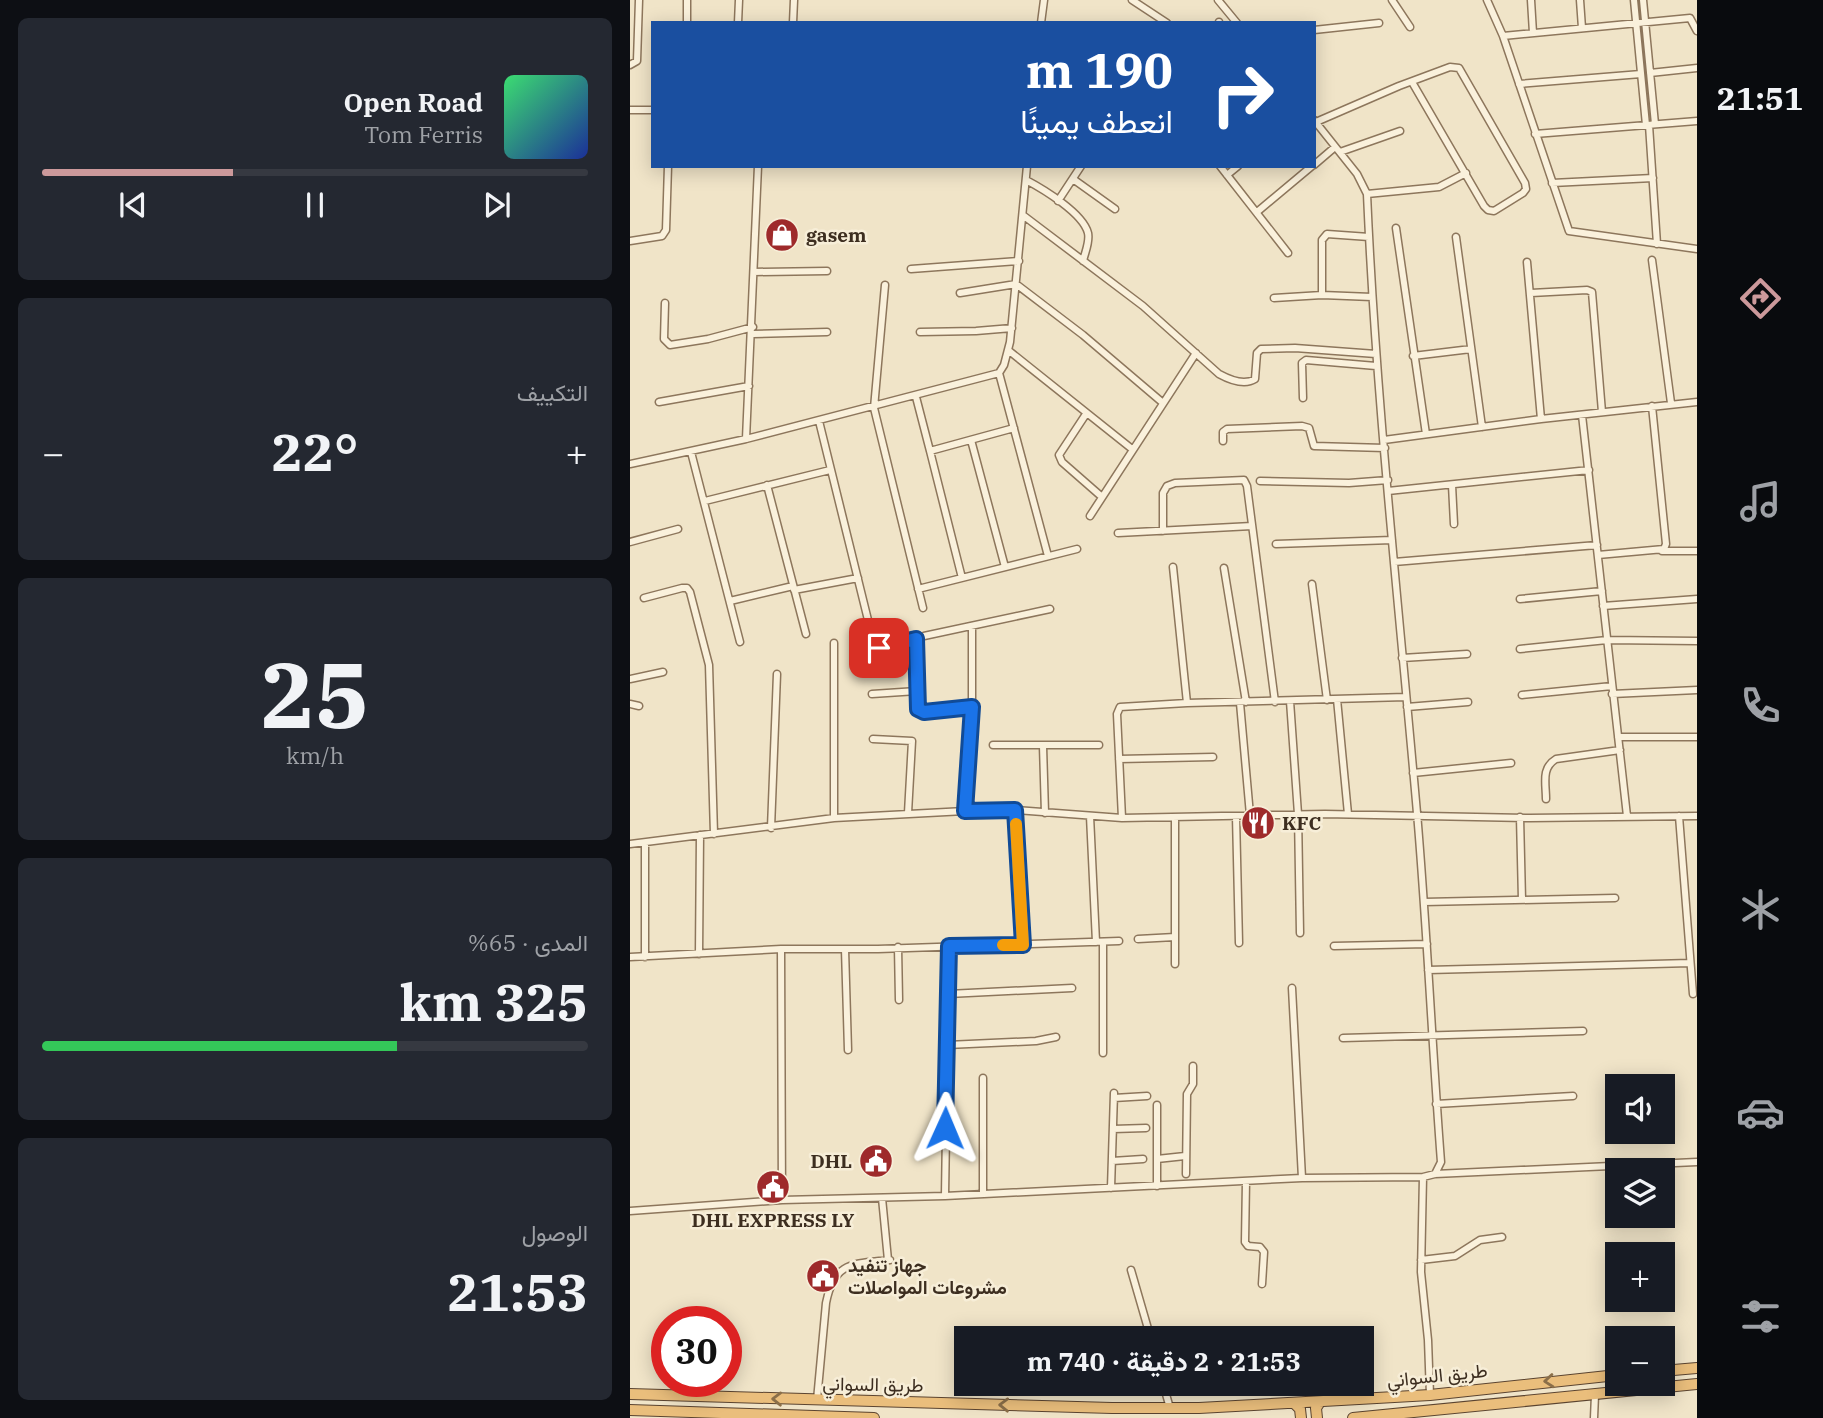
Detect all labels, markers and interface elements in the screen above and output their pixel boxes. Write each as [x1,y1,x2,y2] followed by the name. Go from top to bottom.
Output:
[1026,38,1173,101] text: 190 m
[1197,49,1288,140] icon: right
[1717,77,1803,119] text: 21:51
[344,85,483,119] text: Open Road
[1020,100,1173,142] text: انعطف يمينًا
[364,119,483,149] text: Tom Ferris
[114,186,152,224] icon: previous
[296,186,334,224] icon: pause
[478,186,516,224] icon: next
[763,216,801,254] shop icon: gasem
[806,223,867,247] place label: gasem
[1736,274,1785,323] icon: directions
[517,377,588,407] text: التكييف
[272,418,358,485] text: 22°
[42,428,65,477] text: −
[565,428,588,477] text: +
[1736,477,1785,526] icon: music
[849,618,909,678] pin
[860,629,898,667] icon: arrive
[260,635,370,753] text: 25
[1736,681,1785,730] icon: phone
[286,740,344,770] text: km/h
[1239,804,1277,842] restaurant icon: KFC
[1282,811,1321,835] place label: KFC
[1736,885,1785,934] icon: climate
[468,927,588,957] text: المدى · 65%
[399,968,588,1035] text: 325 km
[1605,1074,1675,1396] map controls
[1605,1074,1675,1144] button: sound
[1736,1088,1785,1137] icon: car
[908,1091,982,1165] position arrow
[857,1142,895,1180] public building icon: DHL
[810,1149,852,1173] place label: DHL
[1605,1158,1675,1228] button: layers
[754,1168,792,1206] public building icon: DHL EXPRESS LY
[691,1208,855,1232] place label: DHL EXPRESS LY
[522,1217,588,1247] text: الوصول
[1605,1242,1675,1312] button: +
[848,1253,1007,1300] place label: جهاز تنفيد مشروعات المواصلات
[804,1257,842,1295] public building icon: جهاز تنفيد مشروعات المواصلات
[447,1258,588,1325] text: 21:53
[1736,1292,1785,1341] icon: filters
[651,1306,742,1397] speed limit sign: 30
[1605,1326,1675,1396] button: −
[1027,1344,1301,1378] text: 21:53 · 2 دقيقة · 740 m
[1385,1358,1489,1396] street label: طريق السواني
[822,1371,924,1401] street label: طريق السواني
[1543,1374,1555,1389] one-way arrow
[771,1391,782,1407] one-way arrow
[999,1397,1009,1413] one-way arrow

